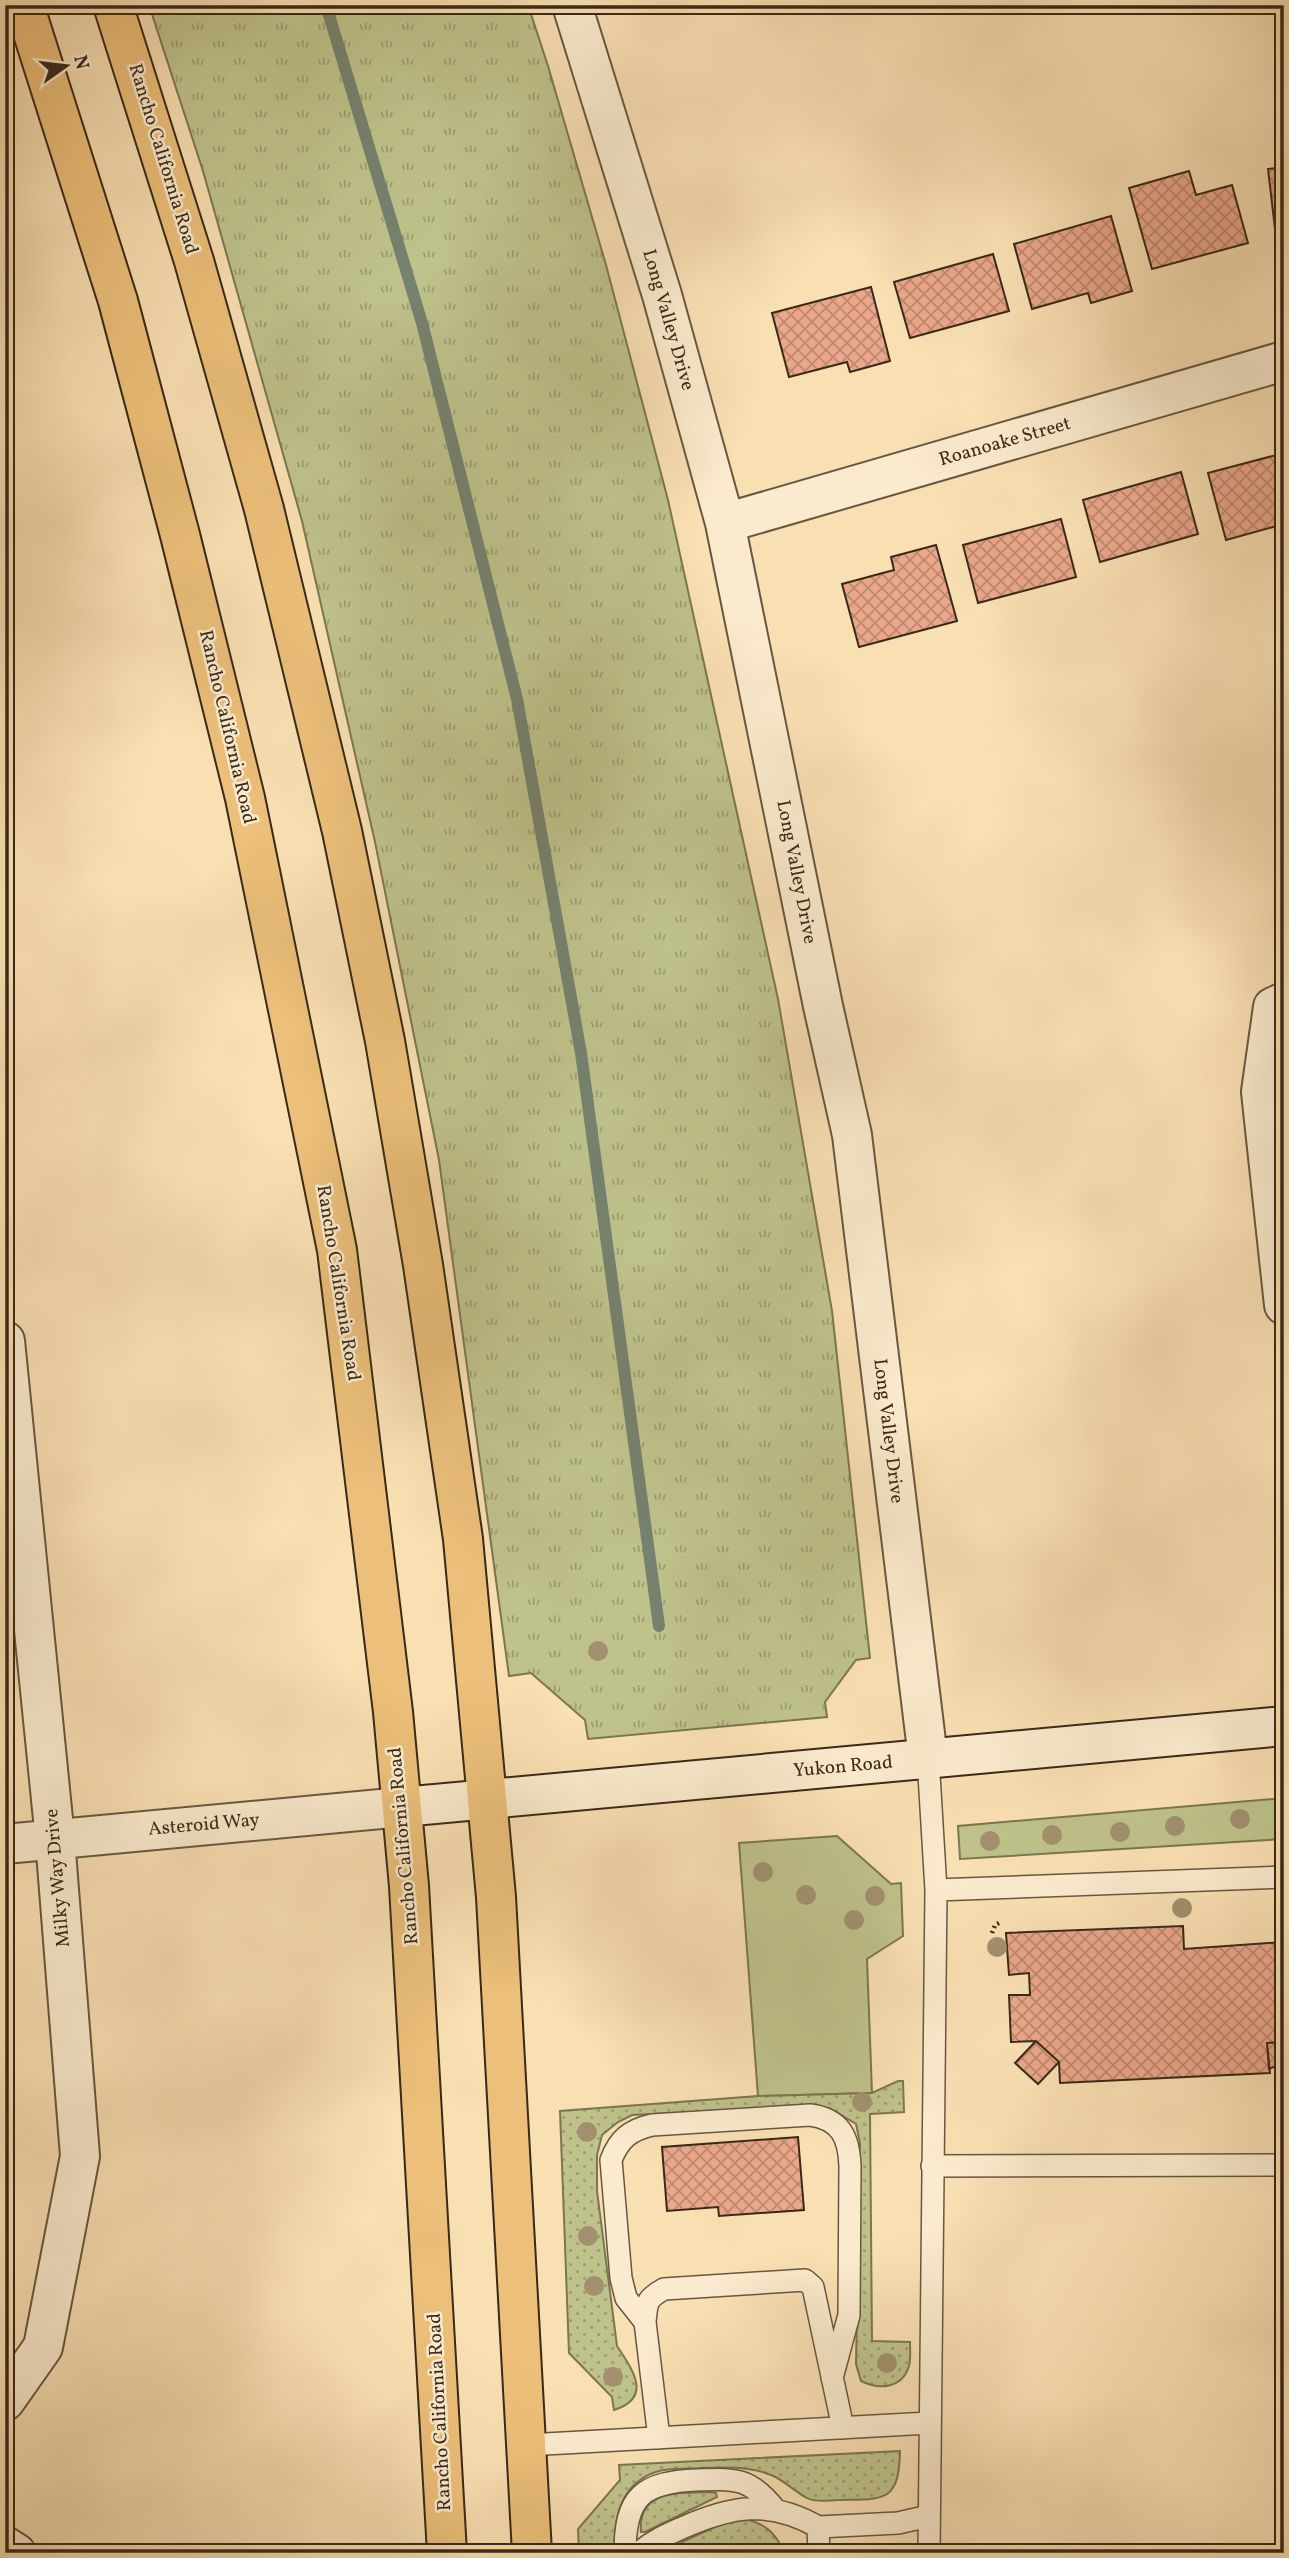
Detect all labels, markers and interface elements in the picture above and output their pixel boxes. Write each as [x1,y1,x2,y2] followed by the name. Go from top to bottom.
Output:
[32,32,102,102] north arrow
[66,53,95,72] text: N
[122,60,204,258] street label: Rancho California Road
[635,246,701,394] street label: Long Valley Drive
[936,411,1074,473] street label: Roanoake Street
[192,628,262,826] street label: Rancho California Road
[769,798,823,946] street label: Long Valley Drive
[310,1183,366,1383] street label: Rancho California Road
[866,1357,910,1505] street label: Long Valley Drive
[382,1746,426,1946] street label: Rancho California Road
[792,1750,894,1784] street label: Yukon Road
[147,1807,261,1843] street label: Asteroid Way
[39,1808,77,1948] street label: Milky Way Drive
[422,2312,458,2512] street label: Rancho California Road

